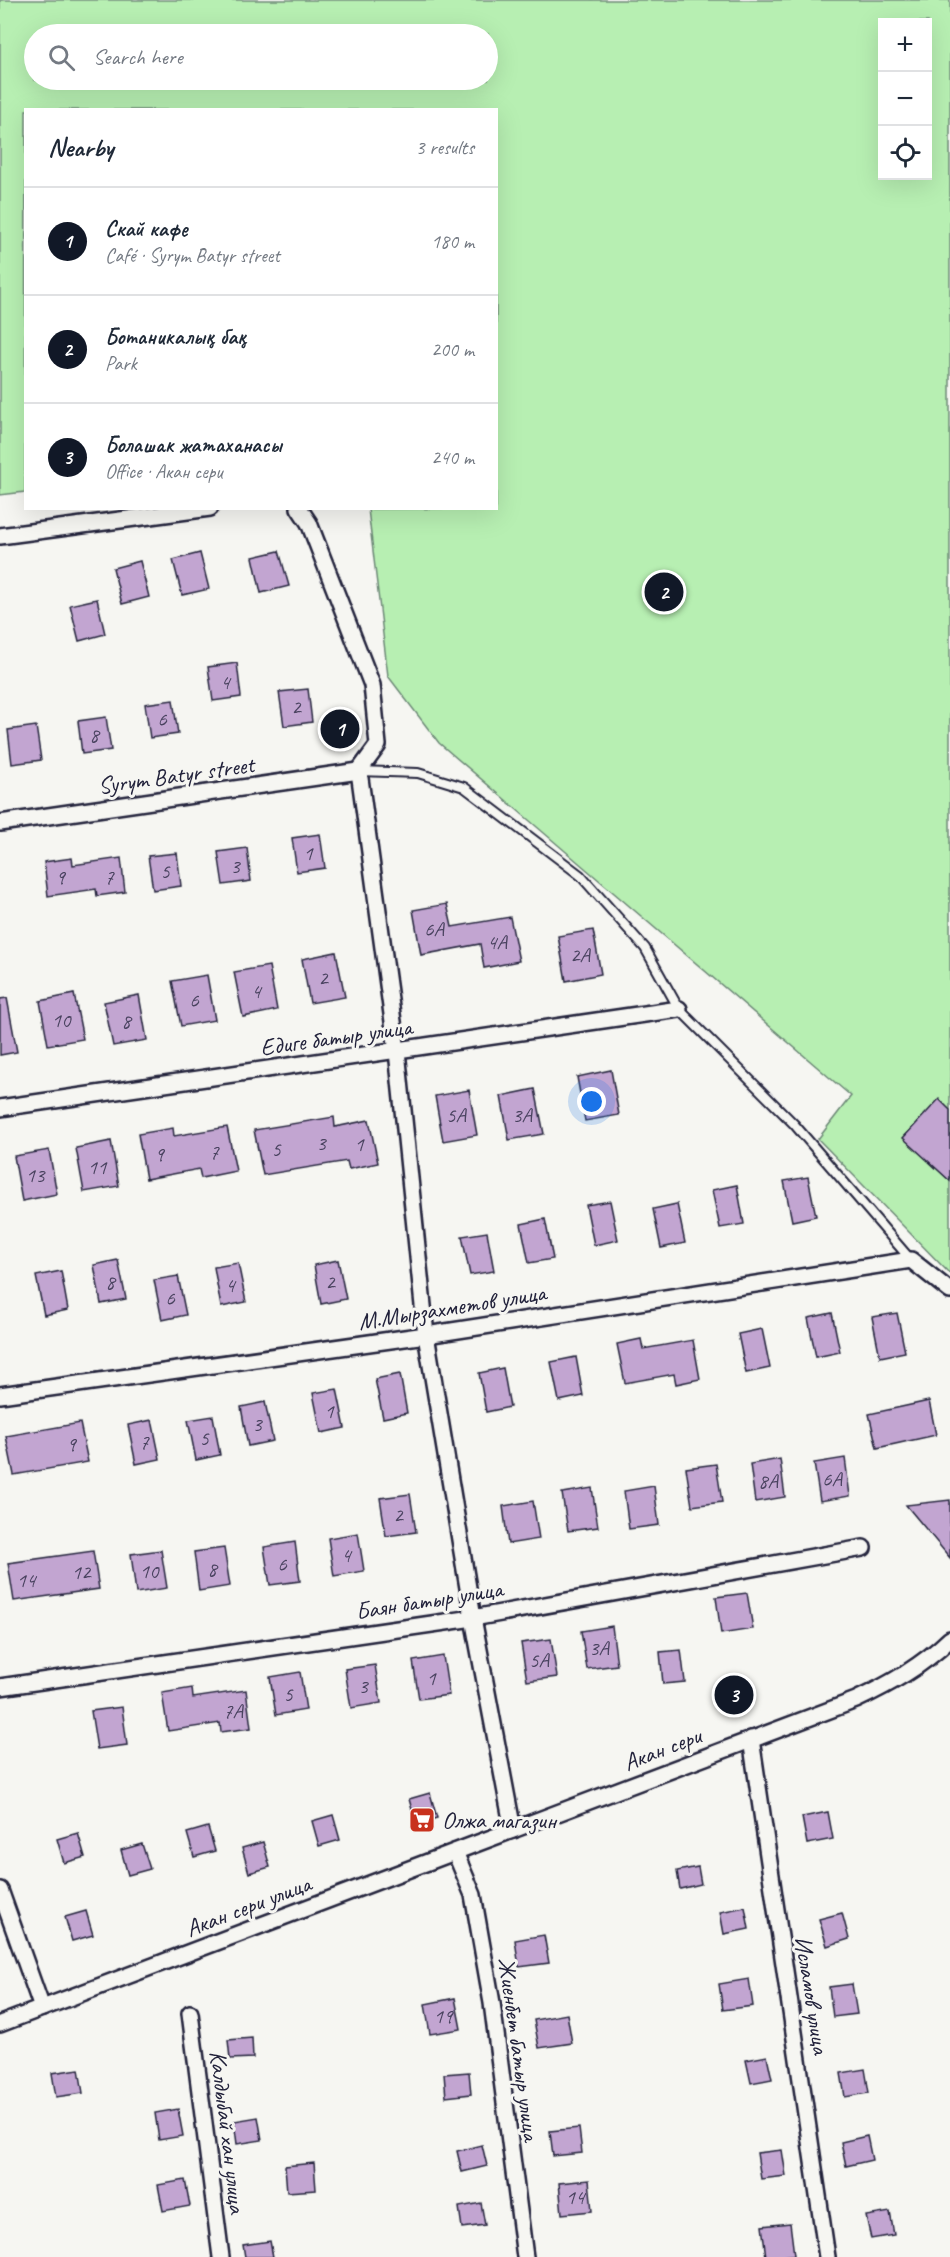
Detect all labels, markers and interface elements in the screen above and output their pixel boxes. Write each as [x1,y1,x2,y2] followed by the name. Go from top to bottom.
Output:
[878,18,932,180] map controls
[878,18,932,72] button: +
[24,24,498,90] search box
[45,41,78,74] icon: search
[93,43,183,71] text: Search here
[878,72,932,126] button: −
[878,126,932,180] button: locate
[48,131,113,164] text: Nearby
[415,135,474,160] text: 3 results
[105,215,188,243] text: Скай кафе
[63,229,72,254] text: 1
[431,229,474,254] text: 180 m
[105,243,280,268] text: Café · Syrym Batyr street
[105,323,247,351] text: Ботаникалық бақ
[63,337,72,362] text: 2
[431,337,474,362] text: 200 m
[105,351,137,376] text: Park
[105,431,282,459] text: Болашак жатаханасы
[63,445,72,470] text: 3
[431,445,474,470] text: 240 m
[105,459,222,484] text: Office · Акан сери
[644,570,684,614] pin: 2
[220,669,232,695] house number: 4
[291,694,302,720] house number: 2
[157,706,167,732] house number: 6
[320,706,360,752] pin: 1
[89,722,101,748] house number: 8
[96,749,258,801] street label: Syrym Batyr street
[303,840,314,866] house number: 1
[230,853,241,879] house number: 3
[160,858,171,884] house number: 5
[55,864,66,890] house number: 9
[104,864,115,890] house number: 7
[424,916,445,942] house number: 6А
[487,929,508,955] house number: 4А
[570,942,591,968] house number: 2А
[318,965,329,991] house number: 2
[251,978,263,1004] house number: 4
[189,987,199,1013] house number: 6
[52,1007,72,1033] house number: 10
[121,1008,133,1034] house number: 8
[258,1011,416,1062] street label: Едиге батыр улица
[577,1087,606,1116] your location
[446,1102,467,1128] house number: 5А
[512,1102,533,1128] house number: 3А
[316,1130,327,1156] house number: 3
[354,1131,365,1157] house number: 1
[271,1136,282,1162] house number: 5
[209,1139,220,1165] house number: 7
[154,1141,165,1167] house number: 9
[88,1154,108,1180] house number: 11
[26,1162,46,1188] house number: 13
[105,1269,117,1295] house number: 8
[325,1269,336,1295] house number: 2
[225,1272,237,1298] house number: 4
[356,1277,550,1337] street label: М.Мырзахметов улица
[165,1285,175,1311] house number: 6
[324,1398,335,1424] house number: 1
[252,1411,263,1437] house number: 3
[199,1425,210,1451] house number: 5
[139,1429,150,1455] house number: 7
[66,1431,77,1457] house number: 9
[822,1466,843,1492] house number: 6А
[758,1468,779,1494] house number: 8А
[393,1502,404,1528] house number: 2
[341,1542,353,1568] house number: 4
[277,1551,287,1577] house number: 6
[207,1556,219,1582] house number: 8
[140,1558,160,1584] house number: 10
[72,1559,92,1585] house number: 12
[17,1567,38,1593] house number: 14
[353,1573,507,1626] street label: Баян батыр улица
[589,1635,610,1661] house number: 3А
[529,1647,550,1673] house number: 5А
[426,1665,437,1691] house number: 1
[714,1672,754,1718] pin: 3
[358,1673,369,1699] house number: 3
[283,1681,294,1707] house number: 5
[223,1698,244,1724] house number: 7А
[619,1720,707,1777] street label: Акан сери
[407,1805,437,1835] supermarket icon: Олжа магазин
[442,1805,558,1835] place label: Олжа магазин
[181,1868,317,1944] street label: Акан сери улица
[788,1934,836,2057] street label: Исламов улица
[491,1955,547,2145] street label: Жиенбет батыр улица
[434,2003,454,2029] house number: 19
[203,2049,253,2217] street label: Калдыбай хан улица
[566,2184,587,2210] house number: 14

